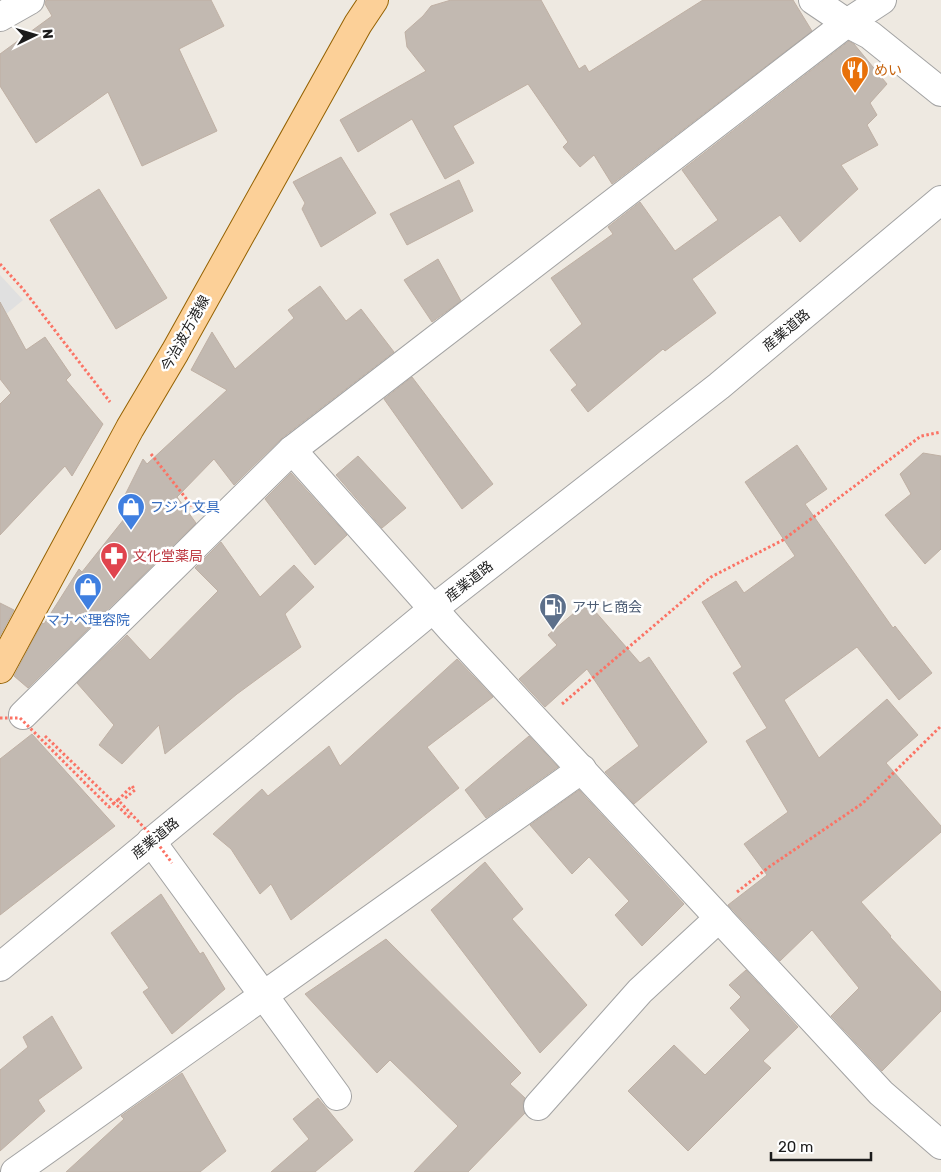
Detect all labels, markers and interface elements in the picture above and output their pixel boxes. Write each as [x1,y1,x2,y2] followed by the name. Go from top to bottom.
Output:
[10,10,60,60] north arrow
[39,28,56,40] text: N
[840,55,870,94] restaurant icon: めい
[874,62,902,79] place label: めい
[158,292,213,374] street label: 今治波方港線
[759,306,813,355] street label: 産業道路
[116,492,146,531] shop icon: フジイ文具
[150,499,220,516] place label: フジイ文具
[99,541,129,580] pharmacy icon: 文化堂薬局
[133,548,203,565] place label: 文化堂薬局
[442,557,497,605] street label: 産業道路
[73,572,103,611] shop icon: マナベ理容院
[538,592,568,631] fuel station icon: アサヒ商会
[572,599,642,616] place label: アサヒ商会
[46,612,130,629] place label: マナベ理容院
[128,814,182,863] street label: 産業道路
[771,1130,871,1162] scale bar
[778,1138,813,1156] text: 20 m

